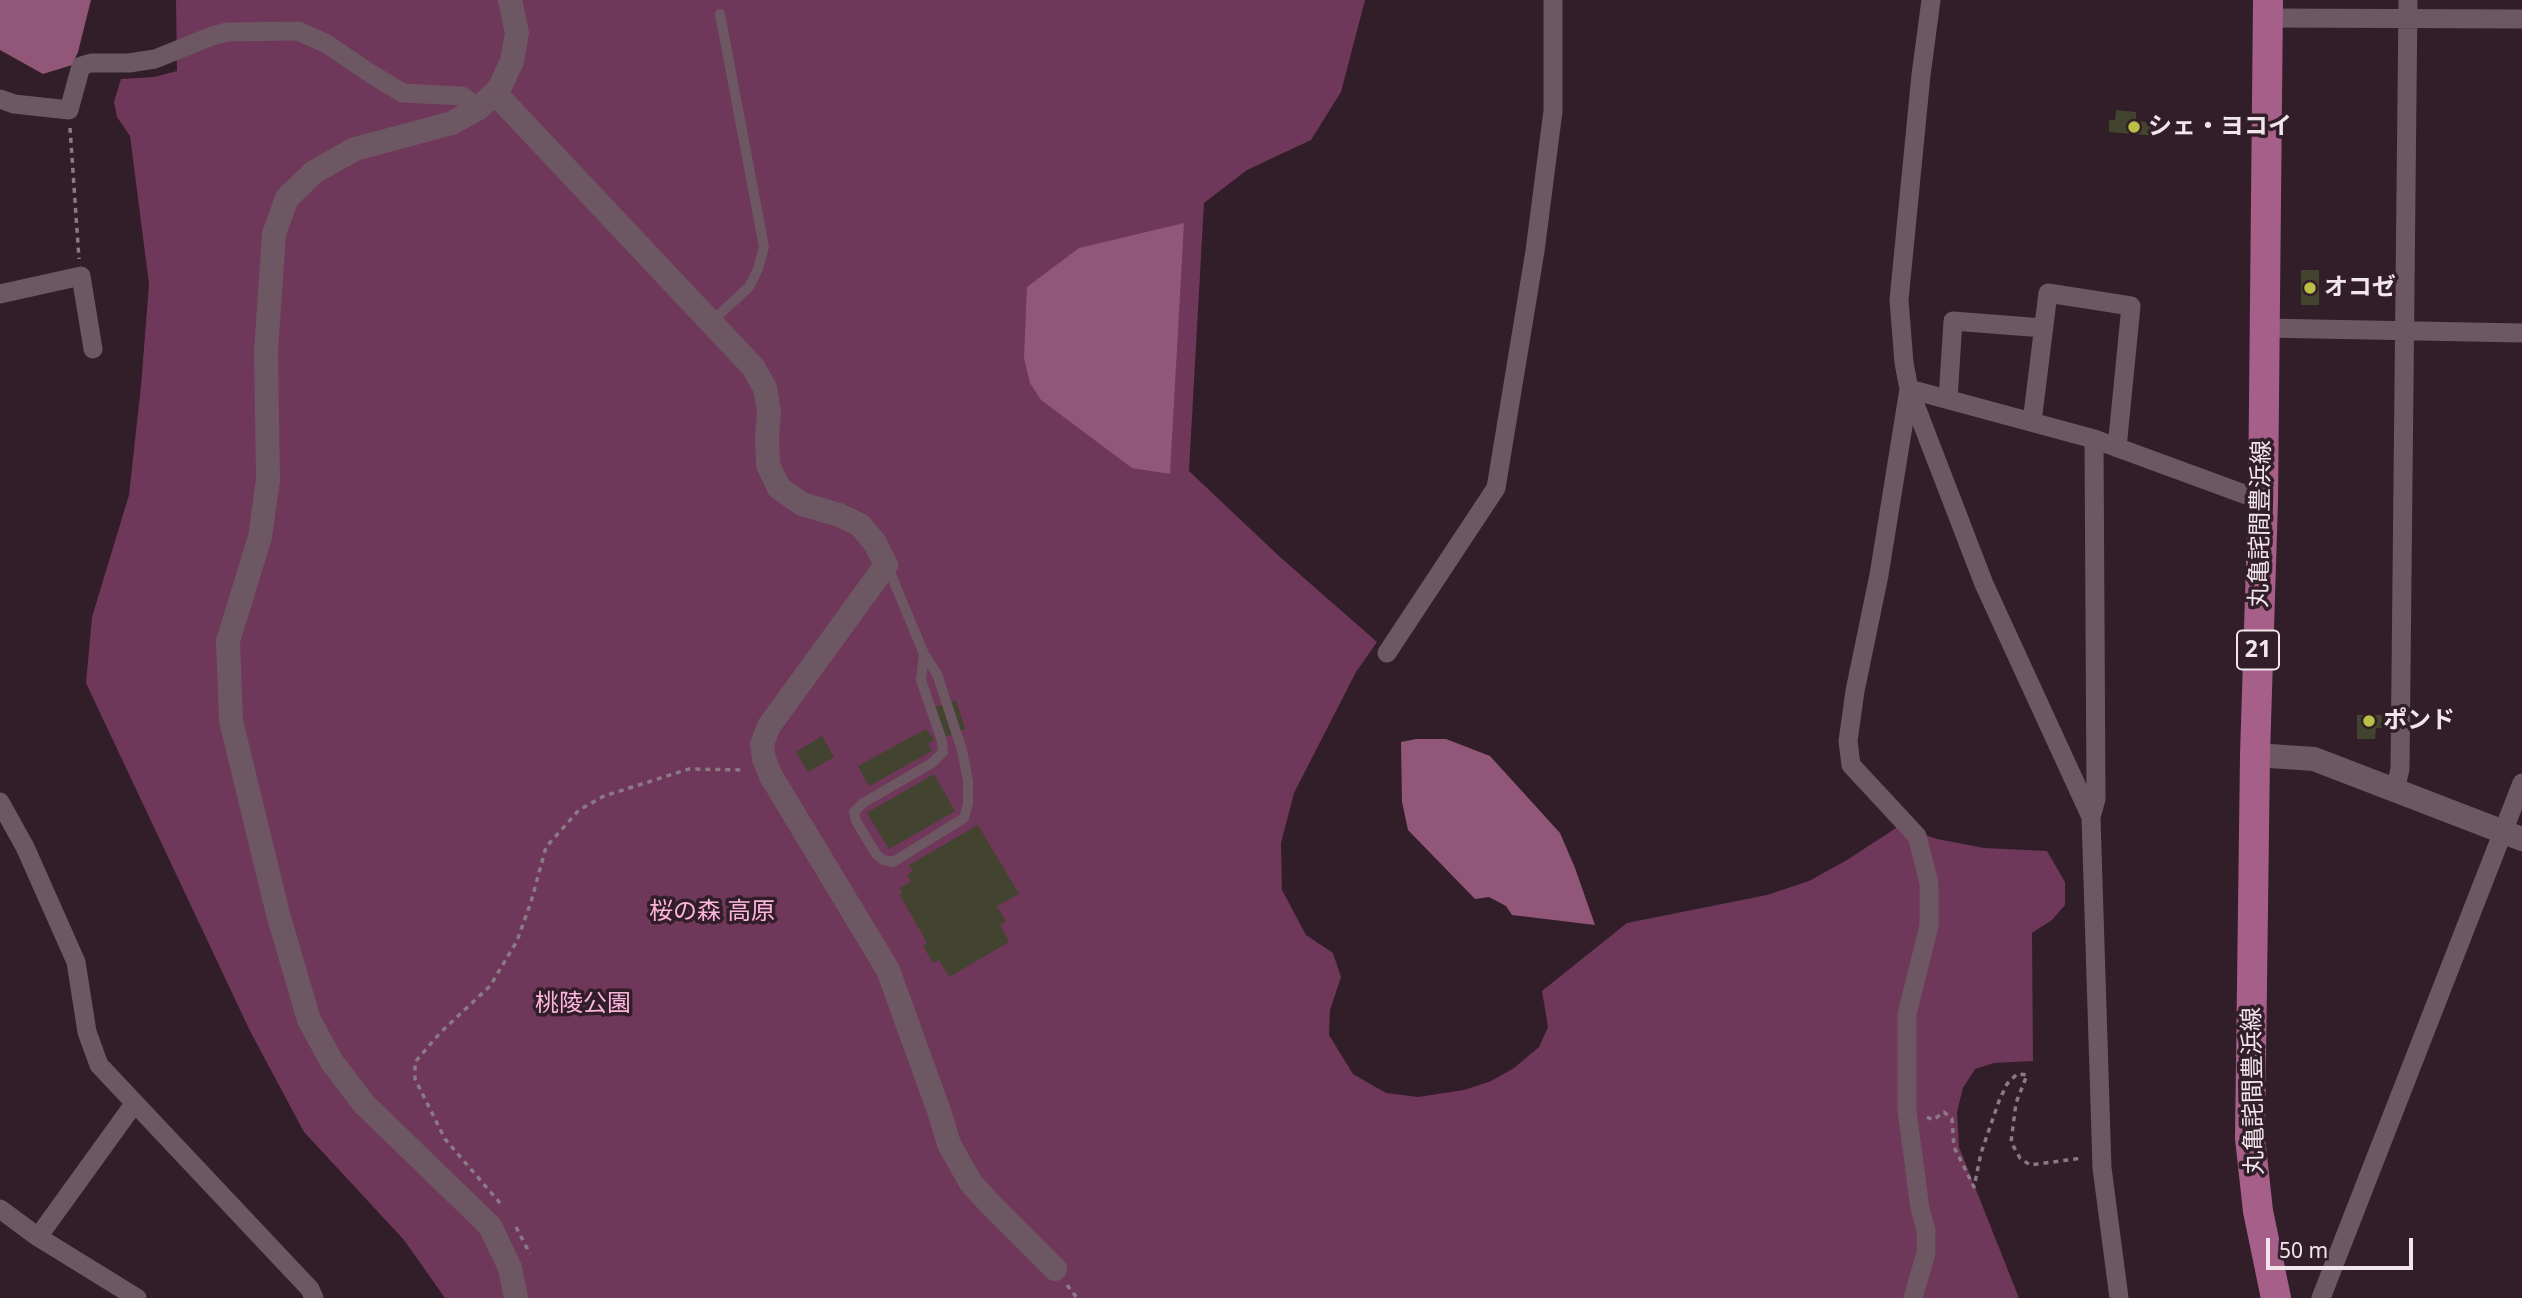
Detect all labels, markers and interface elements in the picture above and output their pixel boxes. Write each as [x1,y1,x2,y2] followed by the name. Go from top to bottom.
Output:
[2148,113,2292,141] place label: シェ・ヨコイ
[2126,119,2142,135] marker: シェ・ヨコイ
[2324,274,2396,302] place label: オコゼ
[2302,280,2318,296] marker: オコゼ
[2245,440,2277,608] street label: 丸亀詫間豊浜線
[2237,630,2279,670] road number: 21
[2383,707,2455,735] place label: ポンド
[2361,713,2377,729] marker: ポンド
[649,898,775,926] park label: 桜の森 高原
[535,990,631,1018] park label: 桃陵公園
[2238,1007,2270,1175] street label: 丸亀詫間豊浜線
[2270,1224,2417,1268] scale bar
[2279,1236,2328,1264] text: 50 m

